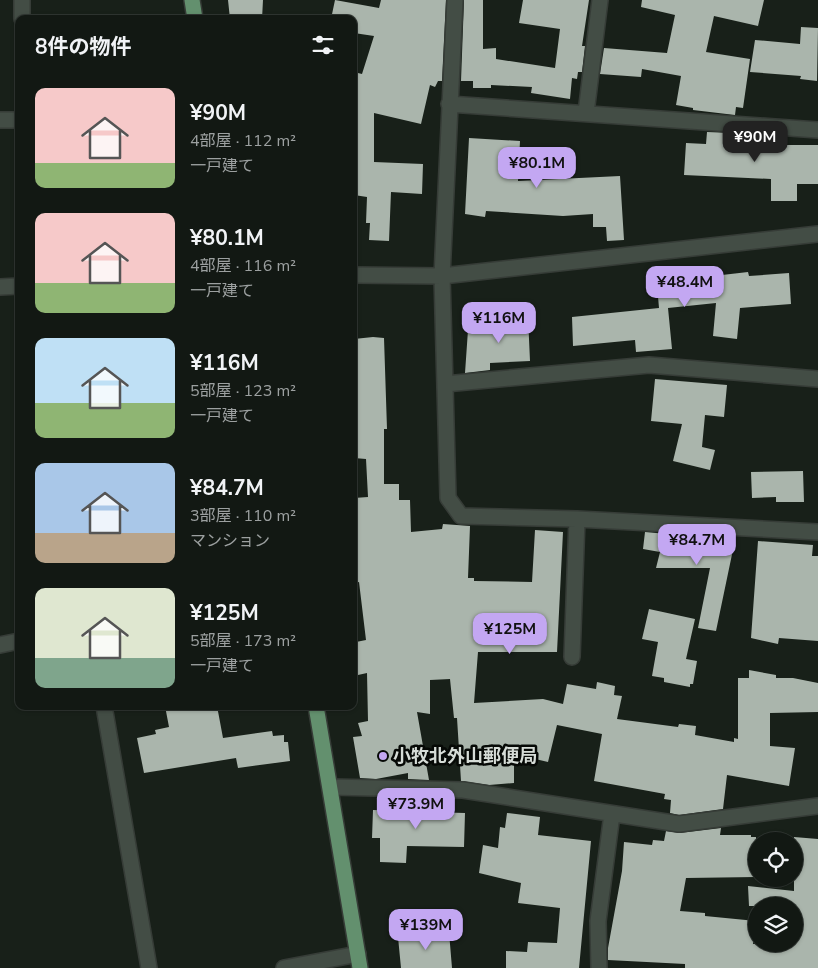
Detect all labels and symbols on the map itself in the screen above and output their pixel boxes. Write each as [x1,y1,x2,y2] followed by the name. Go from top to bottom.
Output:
[725,120,785,163] pin: ¥90M
[496,146,578,189] pin: ¥80.1M
[644,266,726,308] pin: ¥48.4M
[464,302,534,344] pin: ¥116M
[656,524,738,566] pin: ¥84.7M
[475,612,545,655] pin: ¥125M
[393,744,537,768] place label: 小牧北外山郵便局
[377,750,389,762] marker: 小牧北外山郵便局
[375,788,457,830] pin: ¥73.9M
[391,908,461,951] pin: ¥139M

